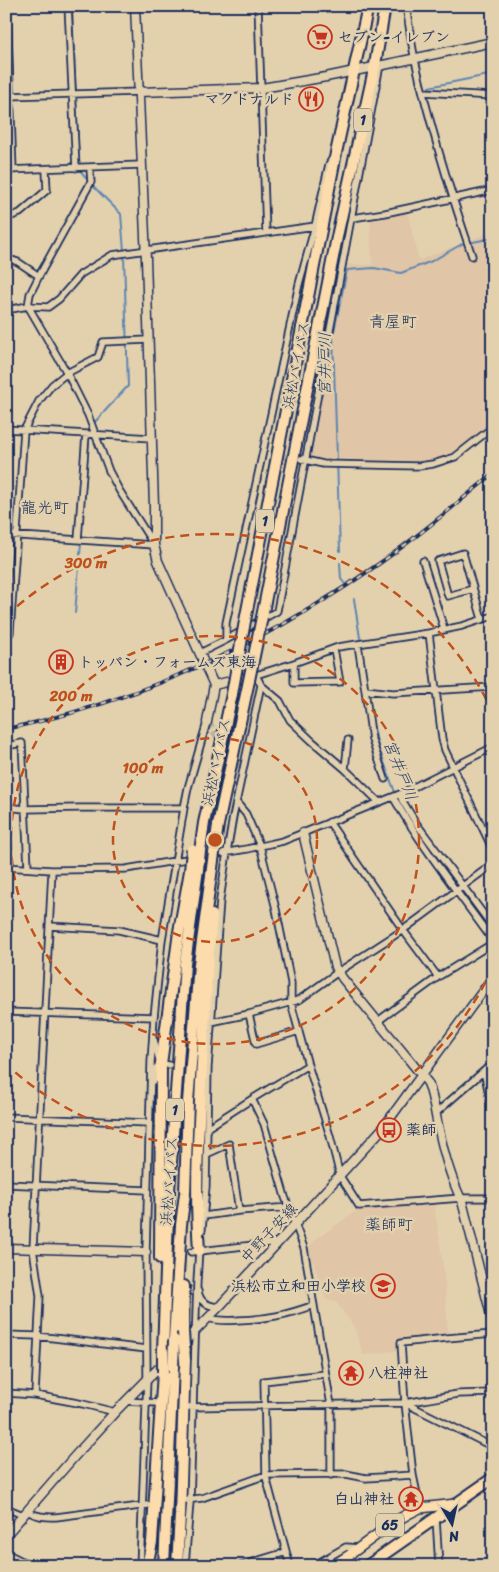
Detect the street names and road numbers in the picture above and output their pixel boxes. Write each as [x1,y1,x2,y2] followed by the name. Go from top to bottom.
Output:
[354,108,372,132] road number: 1
[275,318,317,412] street label: 浜松バイパス
[256,510,274,532] road number: 1
[194,715,238,809] street label: 浜松バイパス
[166,1098,184,1122] road number: 1
[153,1135,185,1227] street label: 浜松バイパス
[234,1197,304,1269] street label: 中野子安線
[376,1514,404,1536] road number: 65

